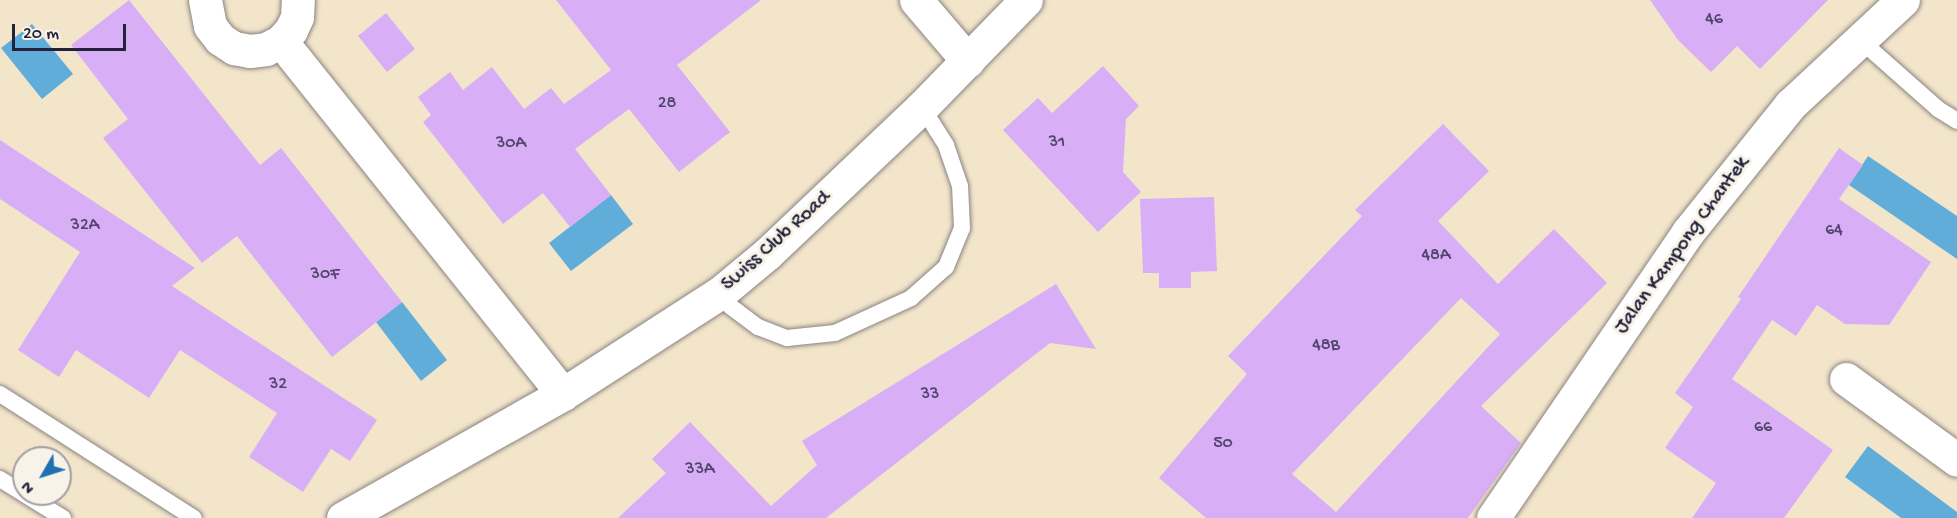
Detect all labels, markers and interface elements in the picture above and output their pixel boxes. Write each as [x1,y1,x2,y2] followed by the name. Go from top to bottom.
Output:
[1705,9,1723,31] house number: 46
[15,12,129,50] scale bar
[23,24,59,45] text: 20 m
[658,93,676,115] house number: 28
[1049,132,1065,154] house number: 31
[496,133,526,155] house number: 30A
[1610,152,1756,340] street label: Jalan Kampong Chantek
[717,186,837,298] street label: Swiss Club Road
[71,215,99,237] house number: 32A
[1825,220,1843,242] house number: 64
[1422,245,1450,267] house number: 48A
[311,264,339,286] house number: 30F
[1312,335,1340,357] house number: 48B
[269,374,287,396] house number: 32
[921,384,939,406] house number: 33
[1754,417,1772,439] house number: 66
[1213,433,1233,455] house number: 50
[12,446,72,506] north arrow
[685,459,715,481] house number: 33A
[19,476,40,496] text: N

